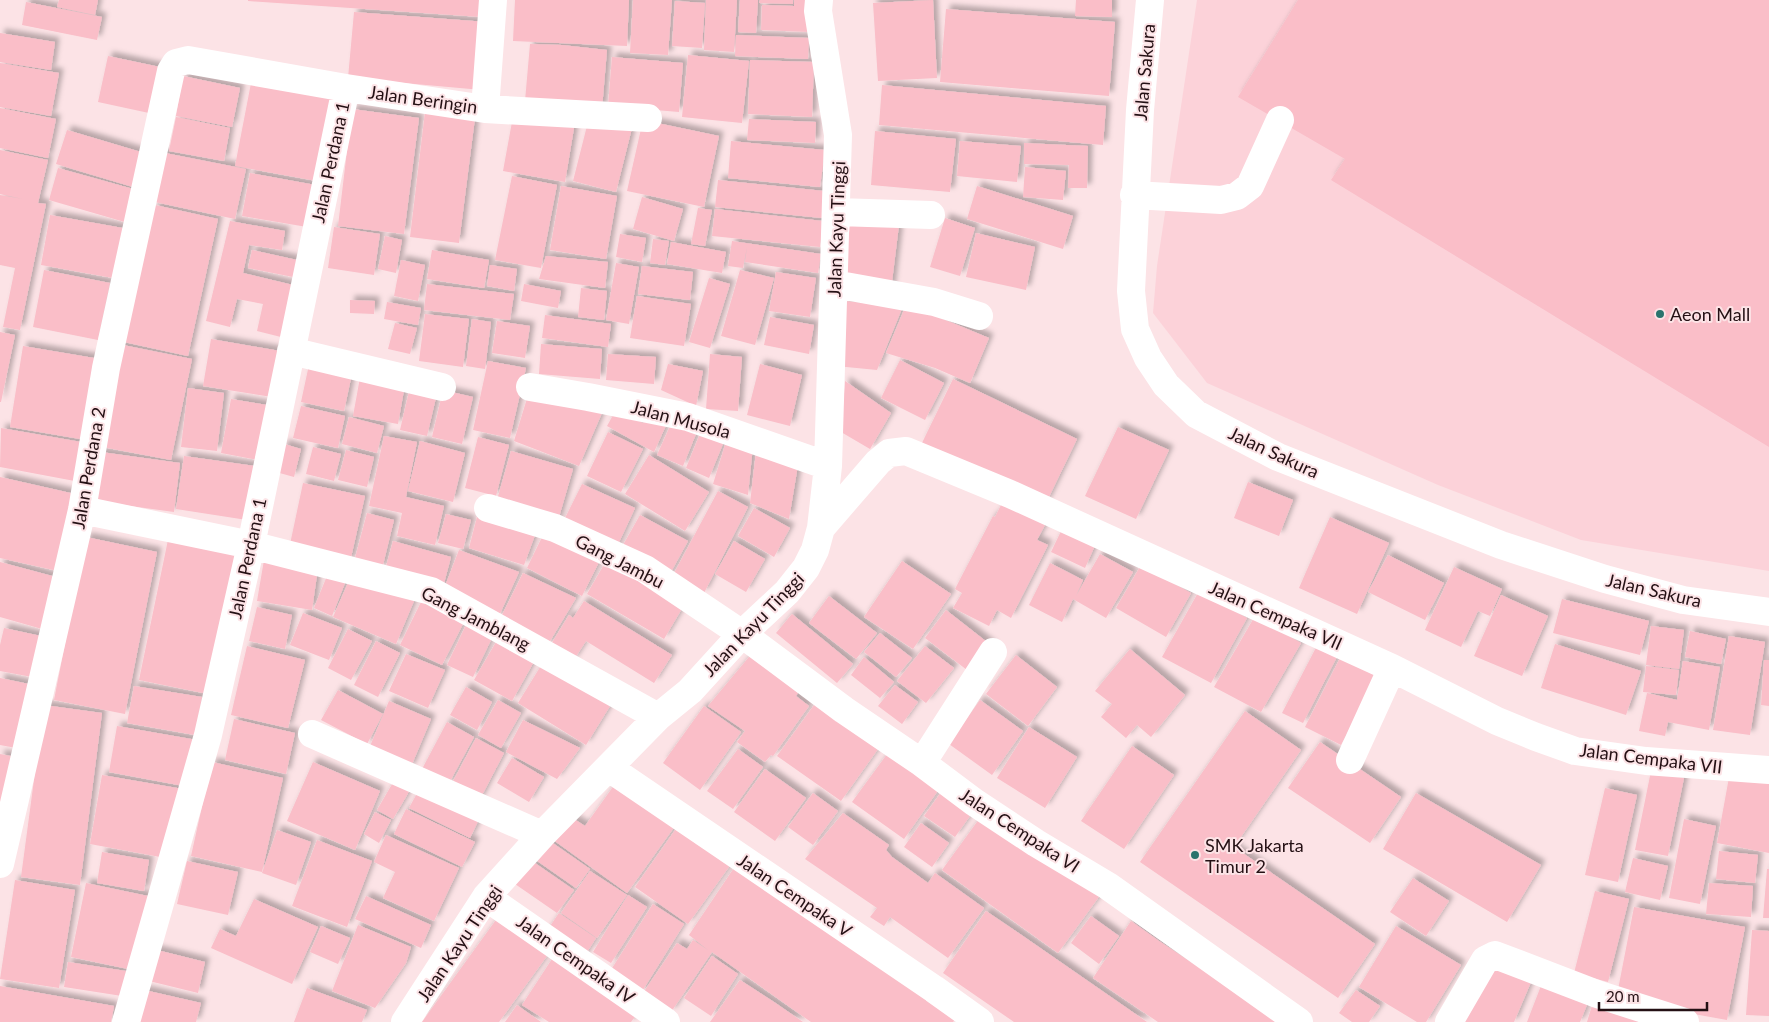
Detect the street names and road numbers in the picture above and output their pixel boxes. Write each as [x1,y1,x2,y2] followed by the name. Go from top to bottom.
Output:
[1129,23,1159,121] street label: Jalan Sakura
[367,80,479,118] street label: Jalan Beringin
[306,99,354,225] street label: Jalan Perdana 1
[823,161,849,297] street label: Jalan Kayu Tinggi
[629,395,733,443] street label: Jalan Musola
[66,405,110,531] street label: Jalan Perdana 2
[1225,422,1323,482] street label: Jalan Sakura
[223,495,271,621] street label: Jalan Perdana 1
[572,529,668,593] street label: Gang Jambu
[698,567,808,681] street label: Jalan Kayu Tinggi
[1604,568,1704,612] street label: Jalan Sakura
[1206,576,1346,654] street label: Jalan Cempaka VII
[418,581,534,655] street label: Gang Jamblang
[1578,738,1724,778] street label: Jalan Cempaka VII
[956,783,1084,877] street label: Jalan Cempaka VI
[734,849,857,942] street label: Jalan Cempaka V
[412,880,506,1006] street label: Jalan Kayu Tinggi
[513,910,640,1008] street label: Jalan Cempaka IV

